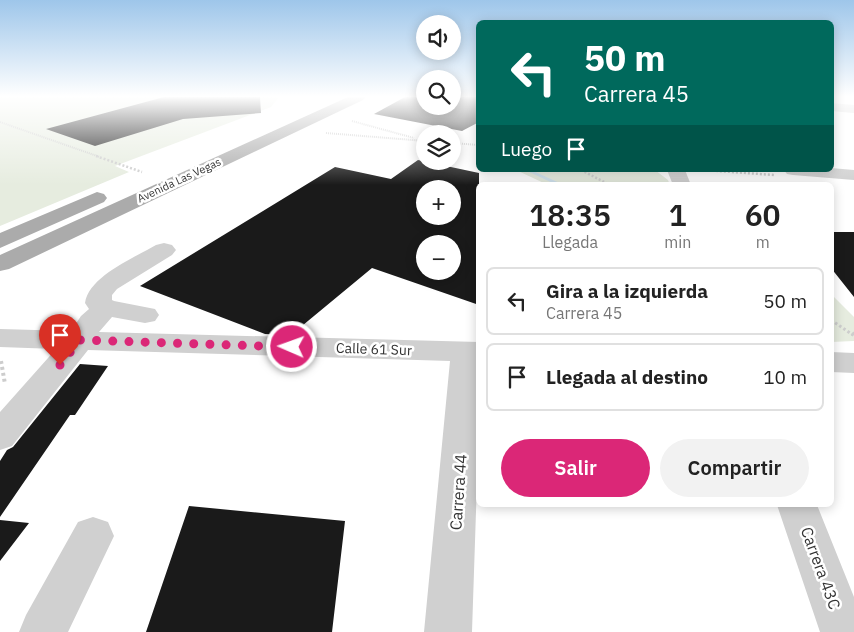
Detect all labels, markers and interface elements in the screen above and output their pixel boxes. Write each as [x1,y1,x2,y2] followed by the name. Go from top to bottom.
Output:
[416,15,461,280] map controls
[416,15,461,60] button: sound
[584,35,666,81] text: 50 m
[501,40,566,105] icon: left
[416,70,461,115] button: search
[584,79,689,108] text: Carrera 45
[416,125,461,170] button: layers
[562,135,590,163] icon: arrive
[501,137,552,161] text: Luego
[135,154,223,206] street label: Avenida Las Vegas
[416,180,461,225] button: +
[529,195,611,234] text: 18:35
[669,195,687,234] text: 1
[745,195,781,234] text: 60
[542,232,598,252] text: Llegada
[664,232,691,252] text: min
[756,232,770,252] text: m
[416,235,461,280] button: −
[546,279,708,303] text: Gira a la izquierda
[503,287,531,315] icon: left
[763,289,807,313] text: 50 m
[546,303,622,323] text: Carrera 45
[39,314,81,365] pin
[265,320,317,372] position arrow
[46,321,74,349] icon: arrive
[336,339,412,359] street label: Calle 61 Sur
[503,363,531,391] icon: arrive
[546,365,708,389] text: Llegada al destino
[763,365,807,389] text: 10 m
[501,439,650,497] button: Salir
[660,439,809,497] button: Compartir
[445,453,471,531] street label: Carrera 44
[797,524,845,612] street label: Carrera 43C

